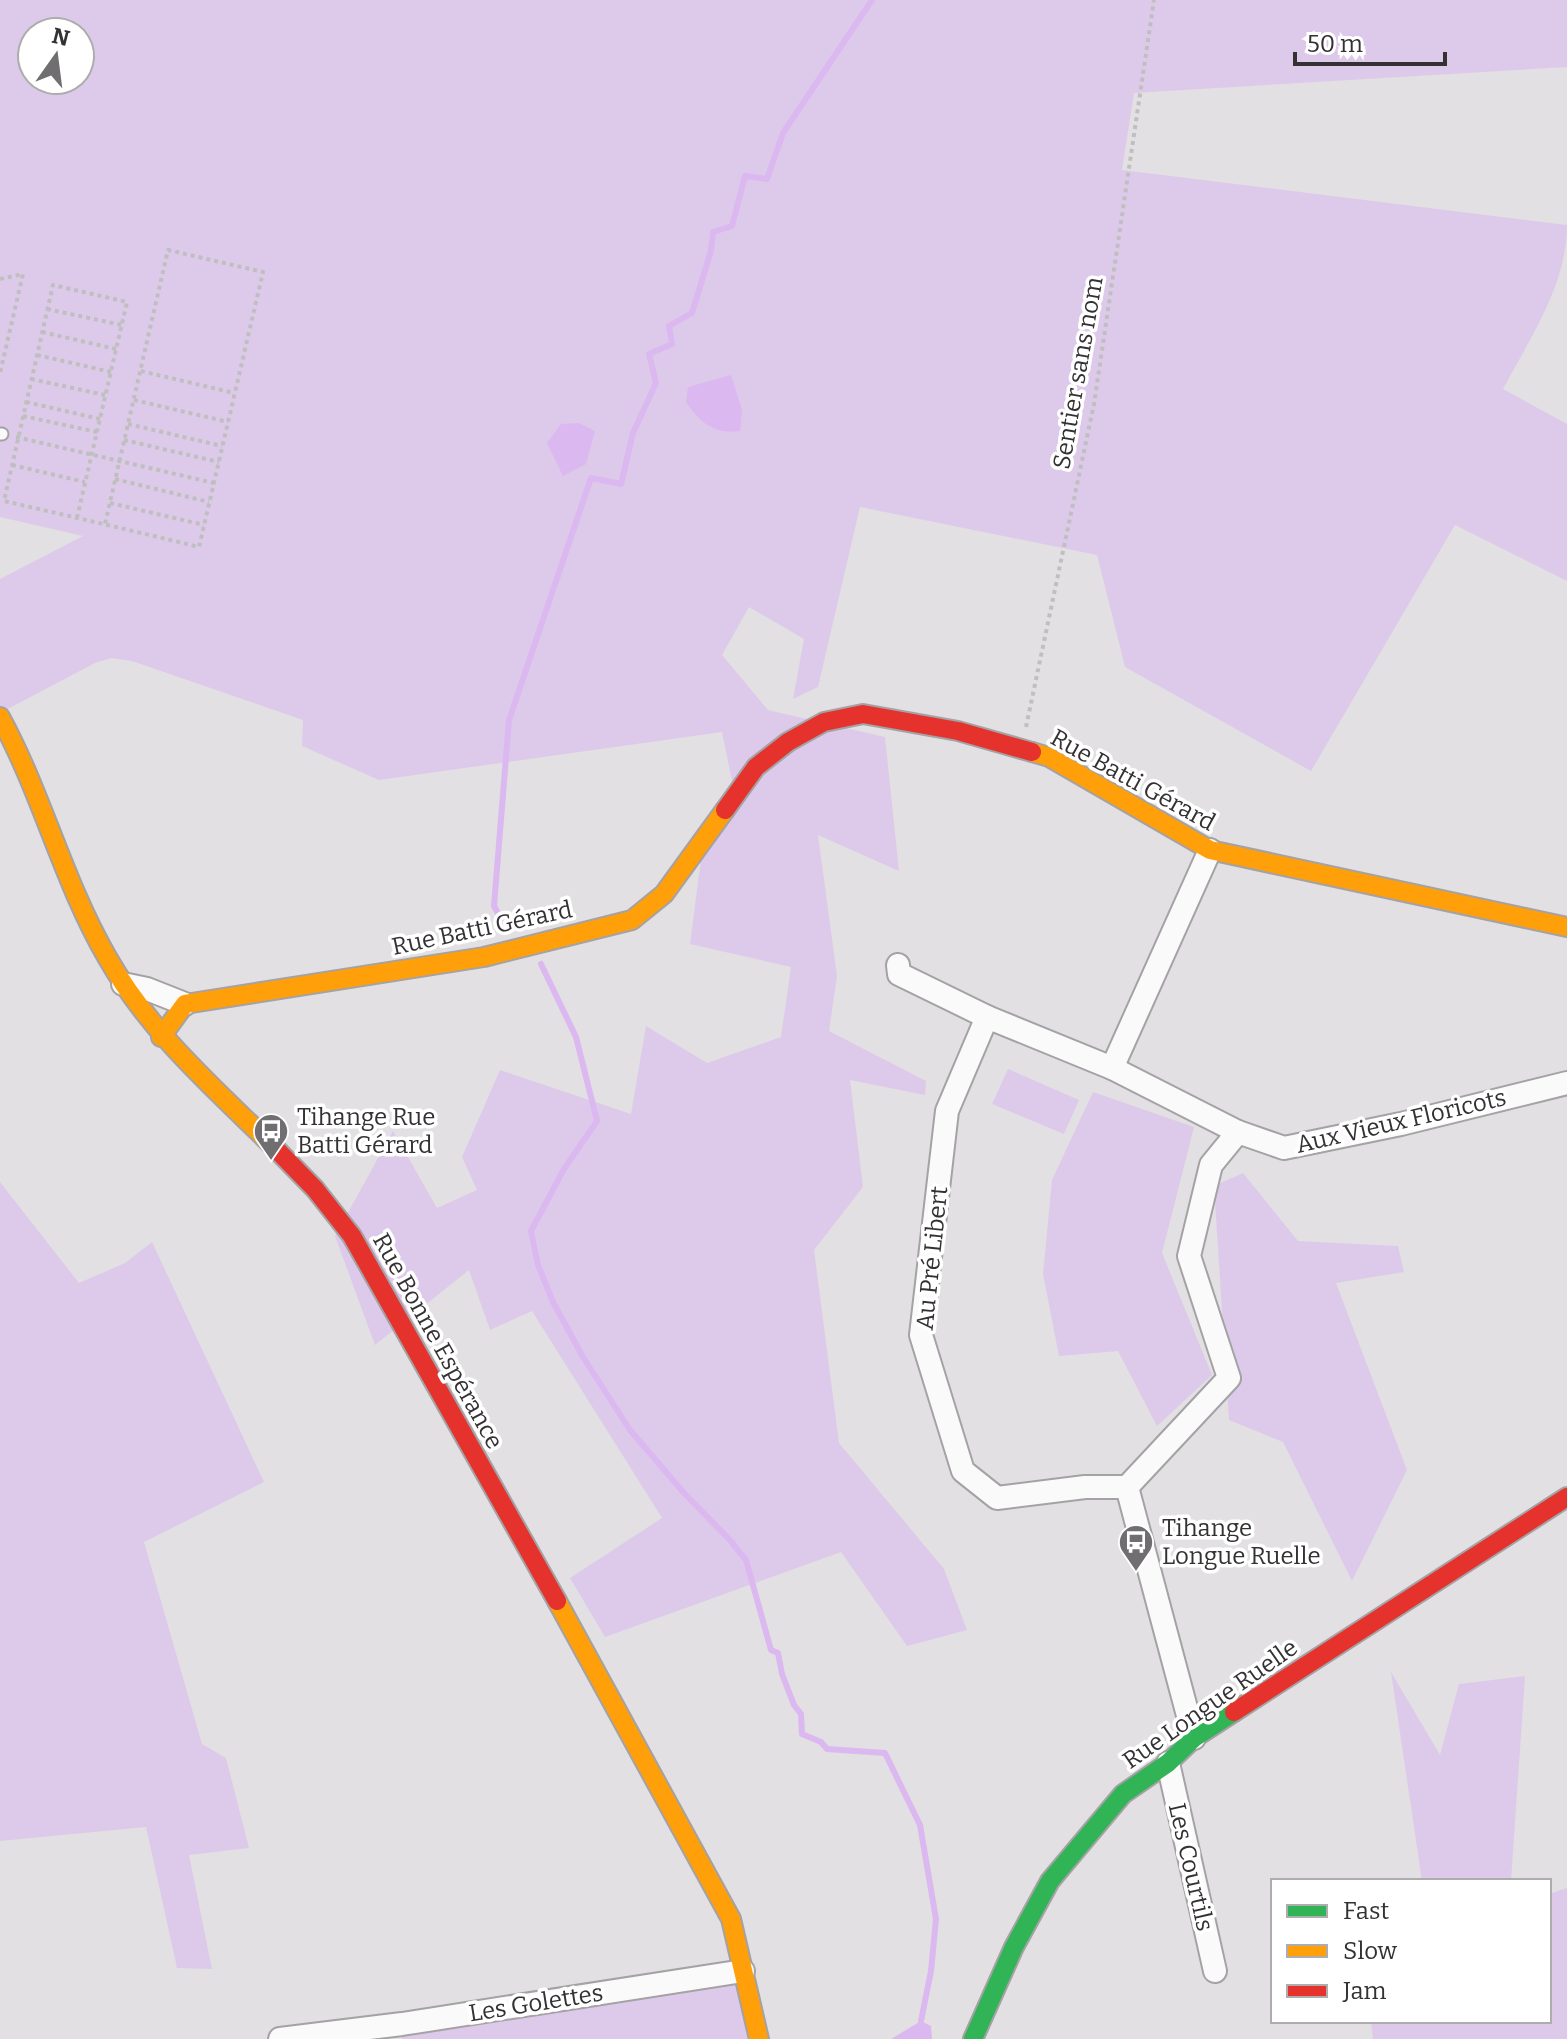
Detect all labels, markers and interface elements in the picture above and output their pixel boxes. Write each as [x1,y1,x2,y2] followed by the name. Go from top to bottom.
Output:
[16,16,96,96] north arrow
[1295,16,1445,66] scale bar
[49,22,72,52] text: N
[1307,30,1363,58] text: 50 m
[1047,275,1109,471] street label: Sentier sans nom
[1046,723,1220,837] street label: Rue Batti Gérard
[389,895,575,961] street label: Rue Batti Gérard
[1293,1083,1509,1159] street label: Aux Vieux Floricots
[297,1103,435,1159] place label: Tihange Rue Batti Gérard
[252,1112,290,1162] bus stop icon: Tihange Rue Batti Gérard
[911,1184,954,1331] street label: Au Pré Libert
[367,1228,509,1454] street label: Rue Bonne Espérance
[1162,1514,1321,1570] place label: Tihange Longue Ruelle
[1117,1523,1155,1573] bus stop icon: Tihange Longue Ruelle
[1117,1633,1303,1775] street label: Rue Longue Ruelle
[1163,1800,1219,1934] street label: Les Courtils
[1271,1879,1551,2023] legend
[1343,1897,1389,1925] text: Fast
[1343,1937,1398,1965] text: Slow
[1342,1977,1387,2005] text: Jam
[467,1979,605,2027] street label: Les Golettes

